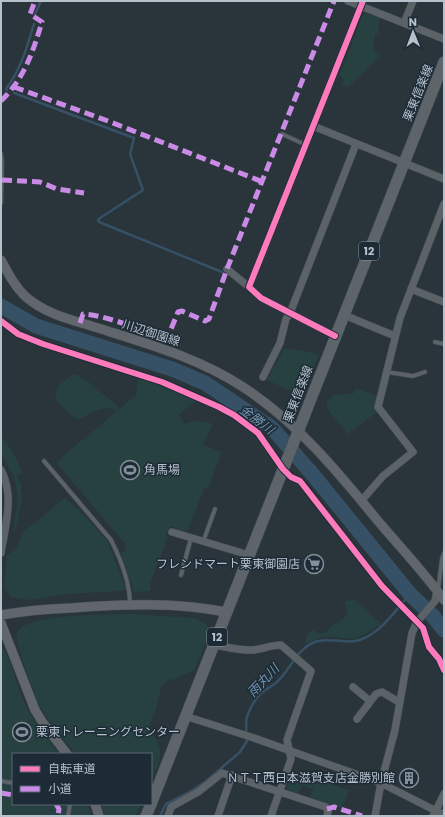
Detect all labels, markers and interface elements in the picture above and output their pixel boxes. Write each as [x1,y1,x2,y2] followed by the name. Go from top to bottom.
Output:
[393,12,433,52] north arrow
[409,14,417,30] text: N
[398,62,437,124] street label: 栗東信楽線
[359,242,379,260] road number: 12
[120,315,182,350] street label: 川辺御園線
[279,363,316,425] street label: 栗東信楽線
[235,400,280,440] water label: 金勝川
[119,459,141,481] sports icon: 角馬場
[144,461,180,478] place label: 角馬場
[303,553,325,575] supermarket icon: フレンドマート栗東御園店
[156,555,300,572] place label: フレンドマート栗東御園店
[207,628,227,646] road number: 12
[243,658,285,701] water label: 雨丸川
[11,721,33,743] sports icon: 栗東トレーニングセンター
[36,723,180,740] place label: 栗東トレーニングセンター
[12,753,152,805] legend
[48,760,96,777] text: 自転車道
[398,767,420,789] building icon: ＮＴＴ西日本滋賀支店金勝別館
[227,769,395,786] place label: ＮＴＴ西日本滋賀支店金勝別館
[48,780,72,797] text: 小道

